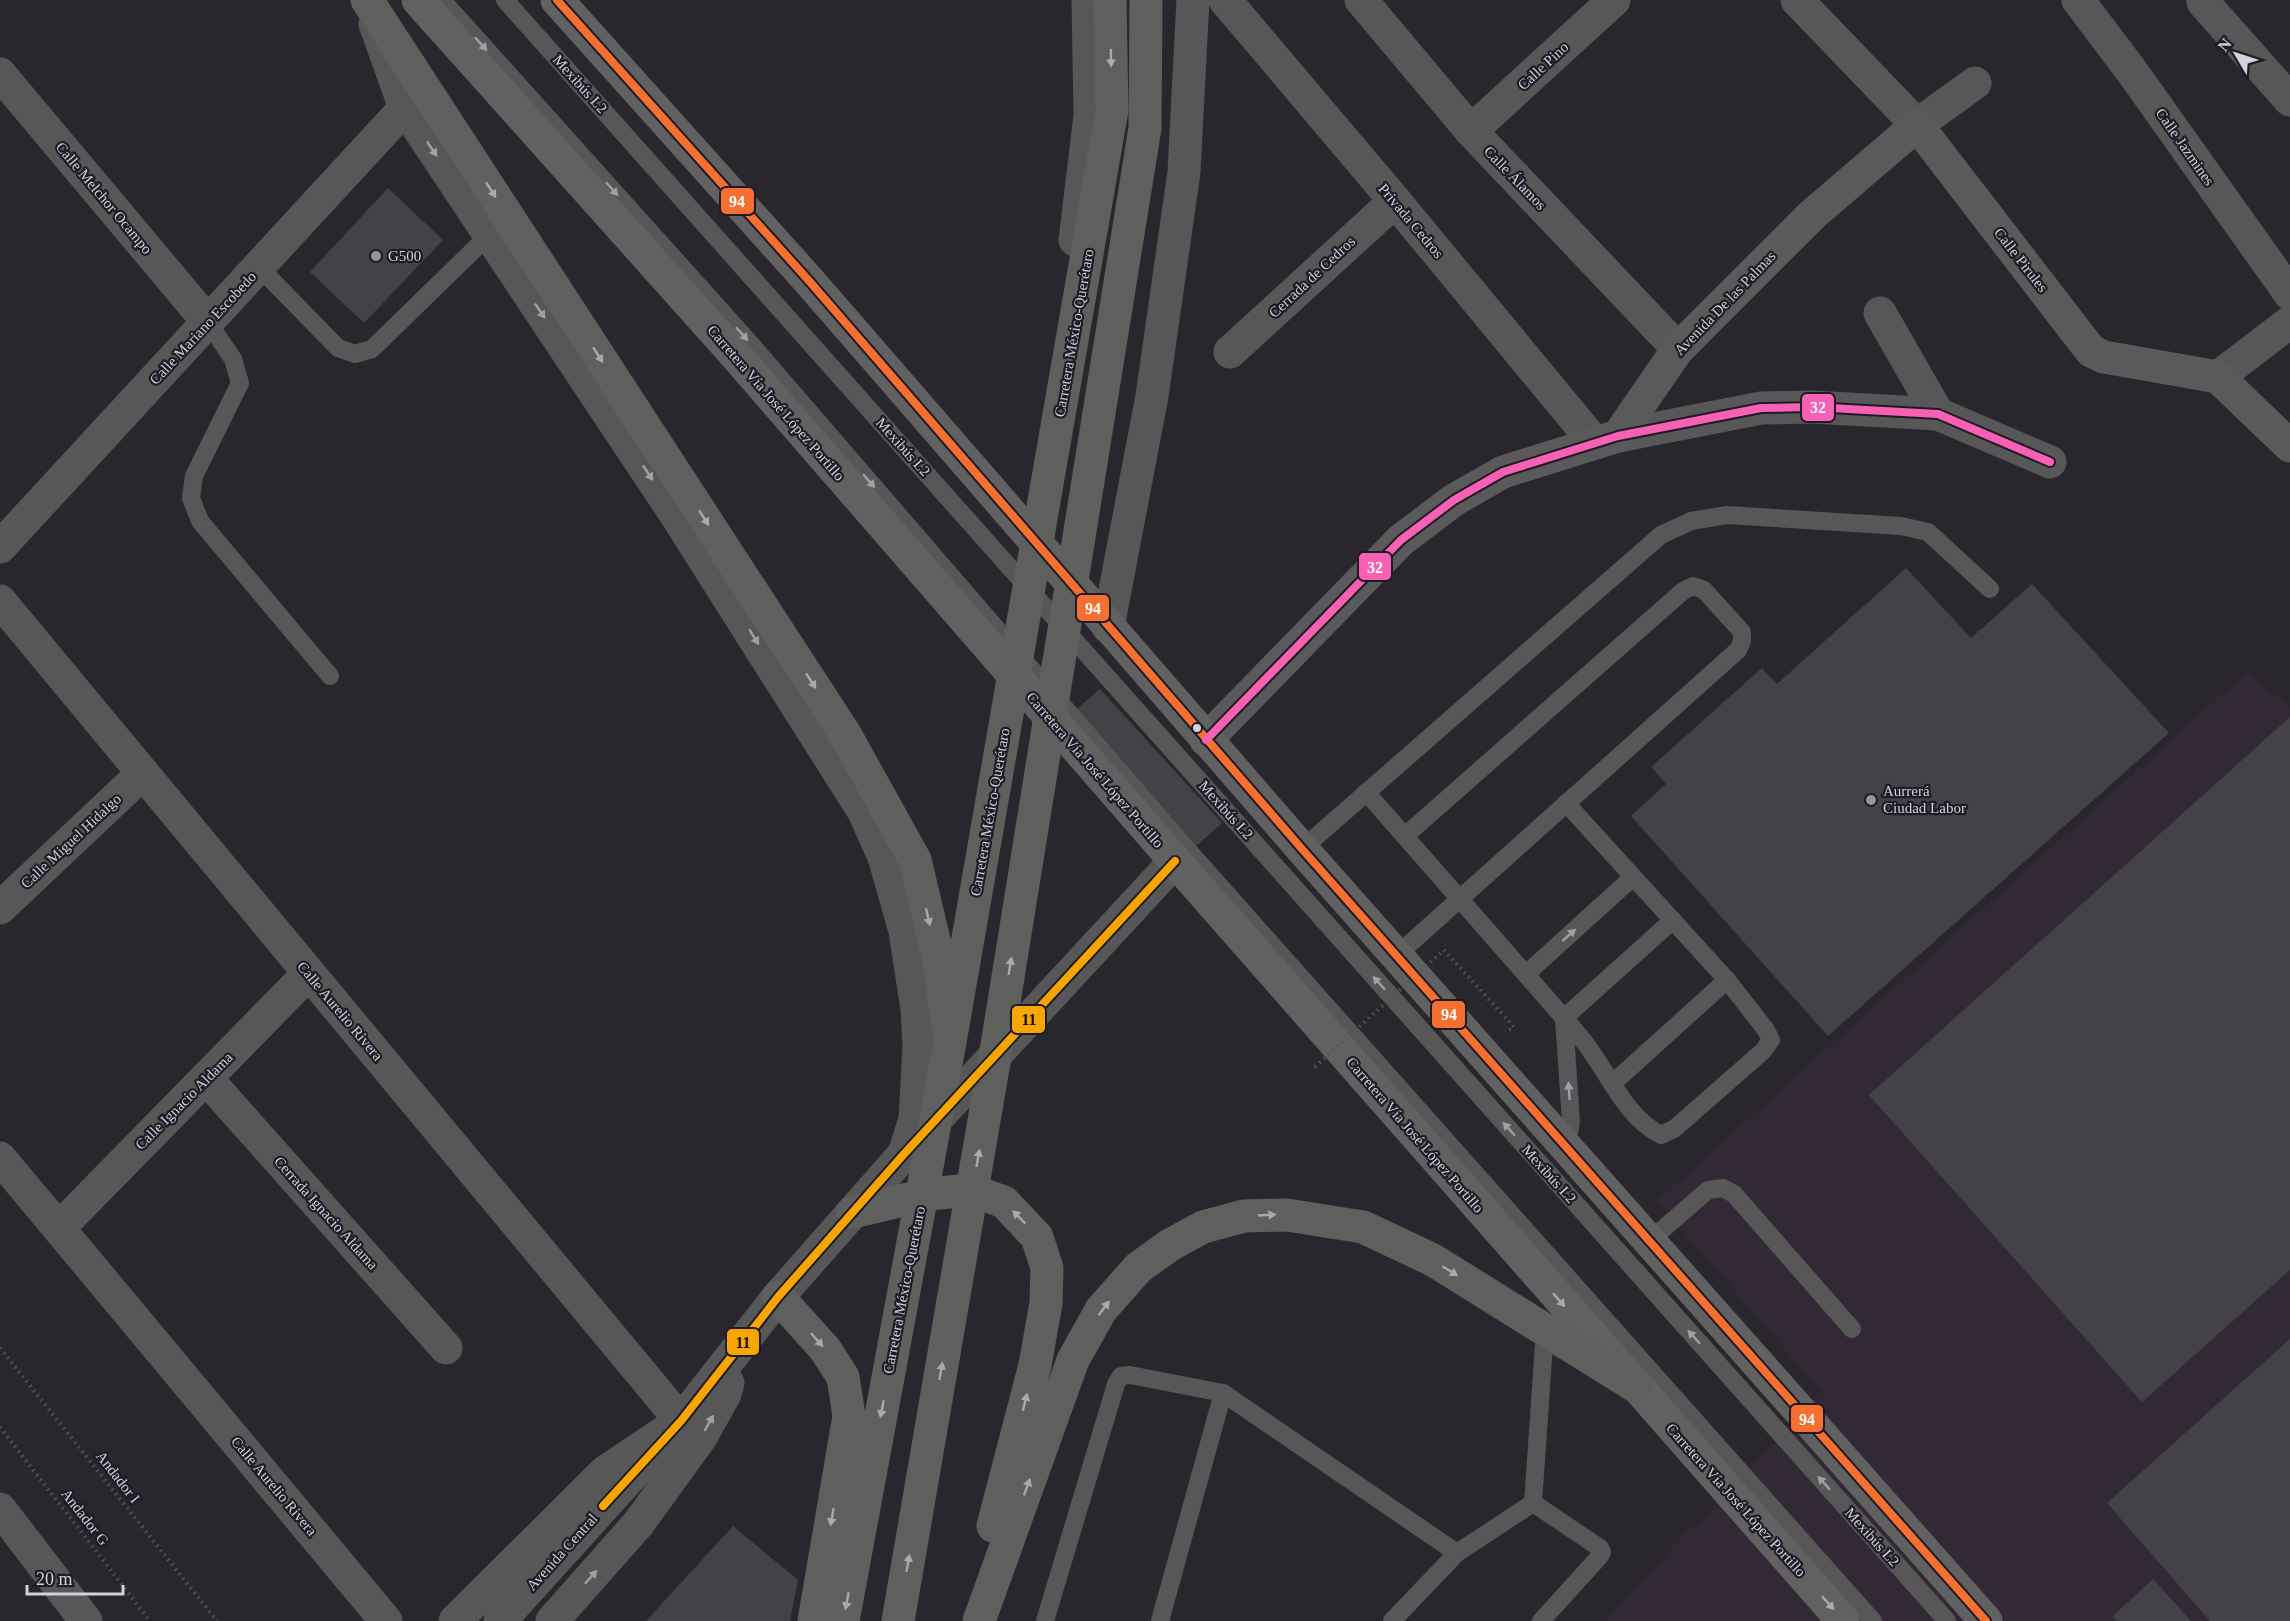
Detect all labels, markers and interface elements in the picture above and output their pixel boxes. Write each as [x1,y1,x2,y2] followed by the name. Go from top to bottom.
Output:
[2206,24,2266,84] north arrow
[2214,35,2235,55] text: N
[474,36,488,51] one-way arrow
[1515,39,1571,93] street label: Calle Pino
[1107,49,1116,68] one-way arrow
[550,52,610,116] street label: Mexibús L2
[2153,105,2218,189] street label: Calle Jazmines
[53,139,155,257] street label: Calle Melchor Ocampo
[426,140,438,156] one-way arrow
[1481,143,1549,213] street label: Calle Álamos
[604,181,618,195] one-way arrow
[1375,181,1447,262] street label: Privada Cedros
[485,182,496,198] one-way arrow
[720,187,755,215] line badge: 94
[729,193,745,210] text: 94
[1991,225,2051,295] street label: Calle Pirules
[1266,233,1358,321] street label: Cerrada de Cedros
[388,248,421,264] place label: G500
[1051,248,1097,418] street label: Carretera México-Querétaro
[1671,248,1779,358] street label: Avenida De las Palmas
[369,249,383,263] marker: G500
[147,268,259,388] street label: Calle Mariano Escobedo
[534,303,545,319] one-way arrow
[704,322,848,484] street label: Carretera Vía José López Portillo
[735,326,748,341] one-way arrow
[592,346,603,363] one-way arrow
[1801,393,1835,422] line badge: 32
[1810,399,1826,416] text: 32
[873,415,933,479] street label: Mexibús L2
[642,465,654,481] one-way arrow
[862,473,875,488] one-way arrow
[698,510,709,526] one-way arrow
[1358,552,1392,581] line badge: 32
[1367,559,1383,576] text: 32
[1076,594,1110,622] line badge: 94
[1085,600,1101,617] text: 94
[748,629,759,646] one-way arrow
[805,673,816,690] one-way arrow
[1023,689,1167,851] street label: Carretera Vía José López Portillo
[1191,722,1203,734] unlabelled marker
[967,727,1013,897] street label: Carretera México-Querétaro
[1196,778,1256,842] street label: Mexibús L2
[1883,783,1966,816] place label: Aurrerá Ciudad Labor
[18,791,124,891] street label: Calle Miguel Hidalgo
[1864,793,1878,807] marker: Aurrerá Ciudad Labor
[924,908,934,926] one-way arrow
[1561,929,1576,942] one-way arrow
[1006,956,1015,975] one-way arrow
[294,958,386,1064] street label: Calle Aurelio Rivera
[1373,976,1386,991] one-way arrow
[1431,1000,1466,1029] line badge: 94
[1011,1005,1046,1034] line badge: 11
[1441,1006,1457,1023] text: 94
[1021,1011,1037,1028] text: 11
[132,1049,236,1153] street label: Calle Ignacio Aldama
[1343,1054,1487,1216] street label: Carretera Vía José López Portillo
[1564,1081,1574,1100] one-way arrow
[1503,1122,1516,1137] one-way arrow
[1519,1142,1579,1206] street label: Mexibús L2
[974,1149,983,1168] one-way arrow
[271,1153,381,1273] street label: Cerrada Ignacio Aldama
[880,1205,928,1375] street label: Carretera México-Querétaro
[1013,1211,1027,1225] one-way arrow
[1257,1211,1276,1220] one-way arrow
[1442,1265,1458,1276] one-way arrow
[1552,1292,1565,1307] one-way arrow
[1097,1301,1109,1316] one-way arrow
[726,1328,760,1356] line badge: 11
[1687,1330,1701,1345] one-way arrow
[810,1332,823,1347] one-way arrow
[735,1334,751,1351] text: 11
[937,1362,946,1381] one-way arrow
[1021,1392,1031,1411] one-way arrow
[877,1399,886,1418] one-way arrow
[1790,1404,1824,1433] line badge: 94
[1799,1411,1815,1428] text: 94
[704,1414,714,1431] one-way arrow
[1663,1420,1809,1580] street label: Carretera Vía José López Portillo
[228,1433,320,1539] street label: Calle Aurelio Rivera
[93,1448,143,1506] street label: Andador I
[1818,1476,1831,1491] one-way arrow
[1023,1478,1033,1496] one-way arrow
[58,1486,112,1548] street label: Andador G
[1842,1505,1902,1569] street label: Mexibús L2
[827,1508,836,1527] one-way arrow
[523,1510,601,1594] street label: Avenida Central
[903,1554,912,1573] one-way arrow
[27,1558,123,1596] scale bar
[36,1569,73,1589] text: 20 m
[584,1570,598,1585] one-way arrow
[842,1591,851,1610] one-way arrow
[1821,1595,1834,1610] one-way arrow

